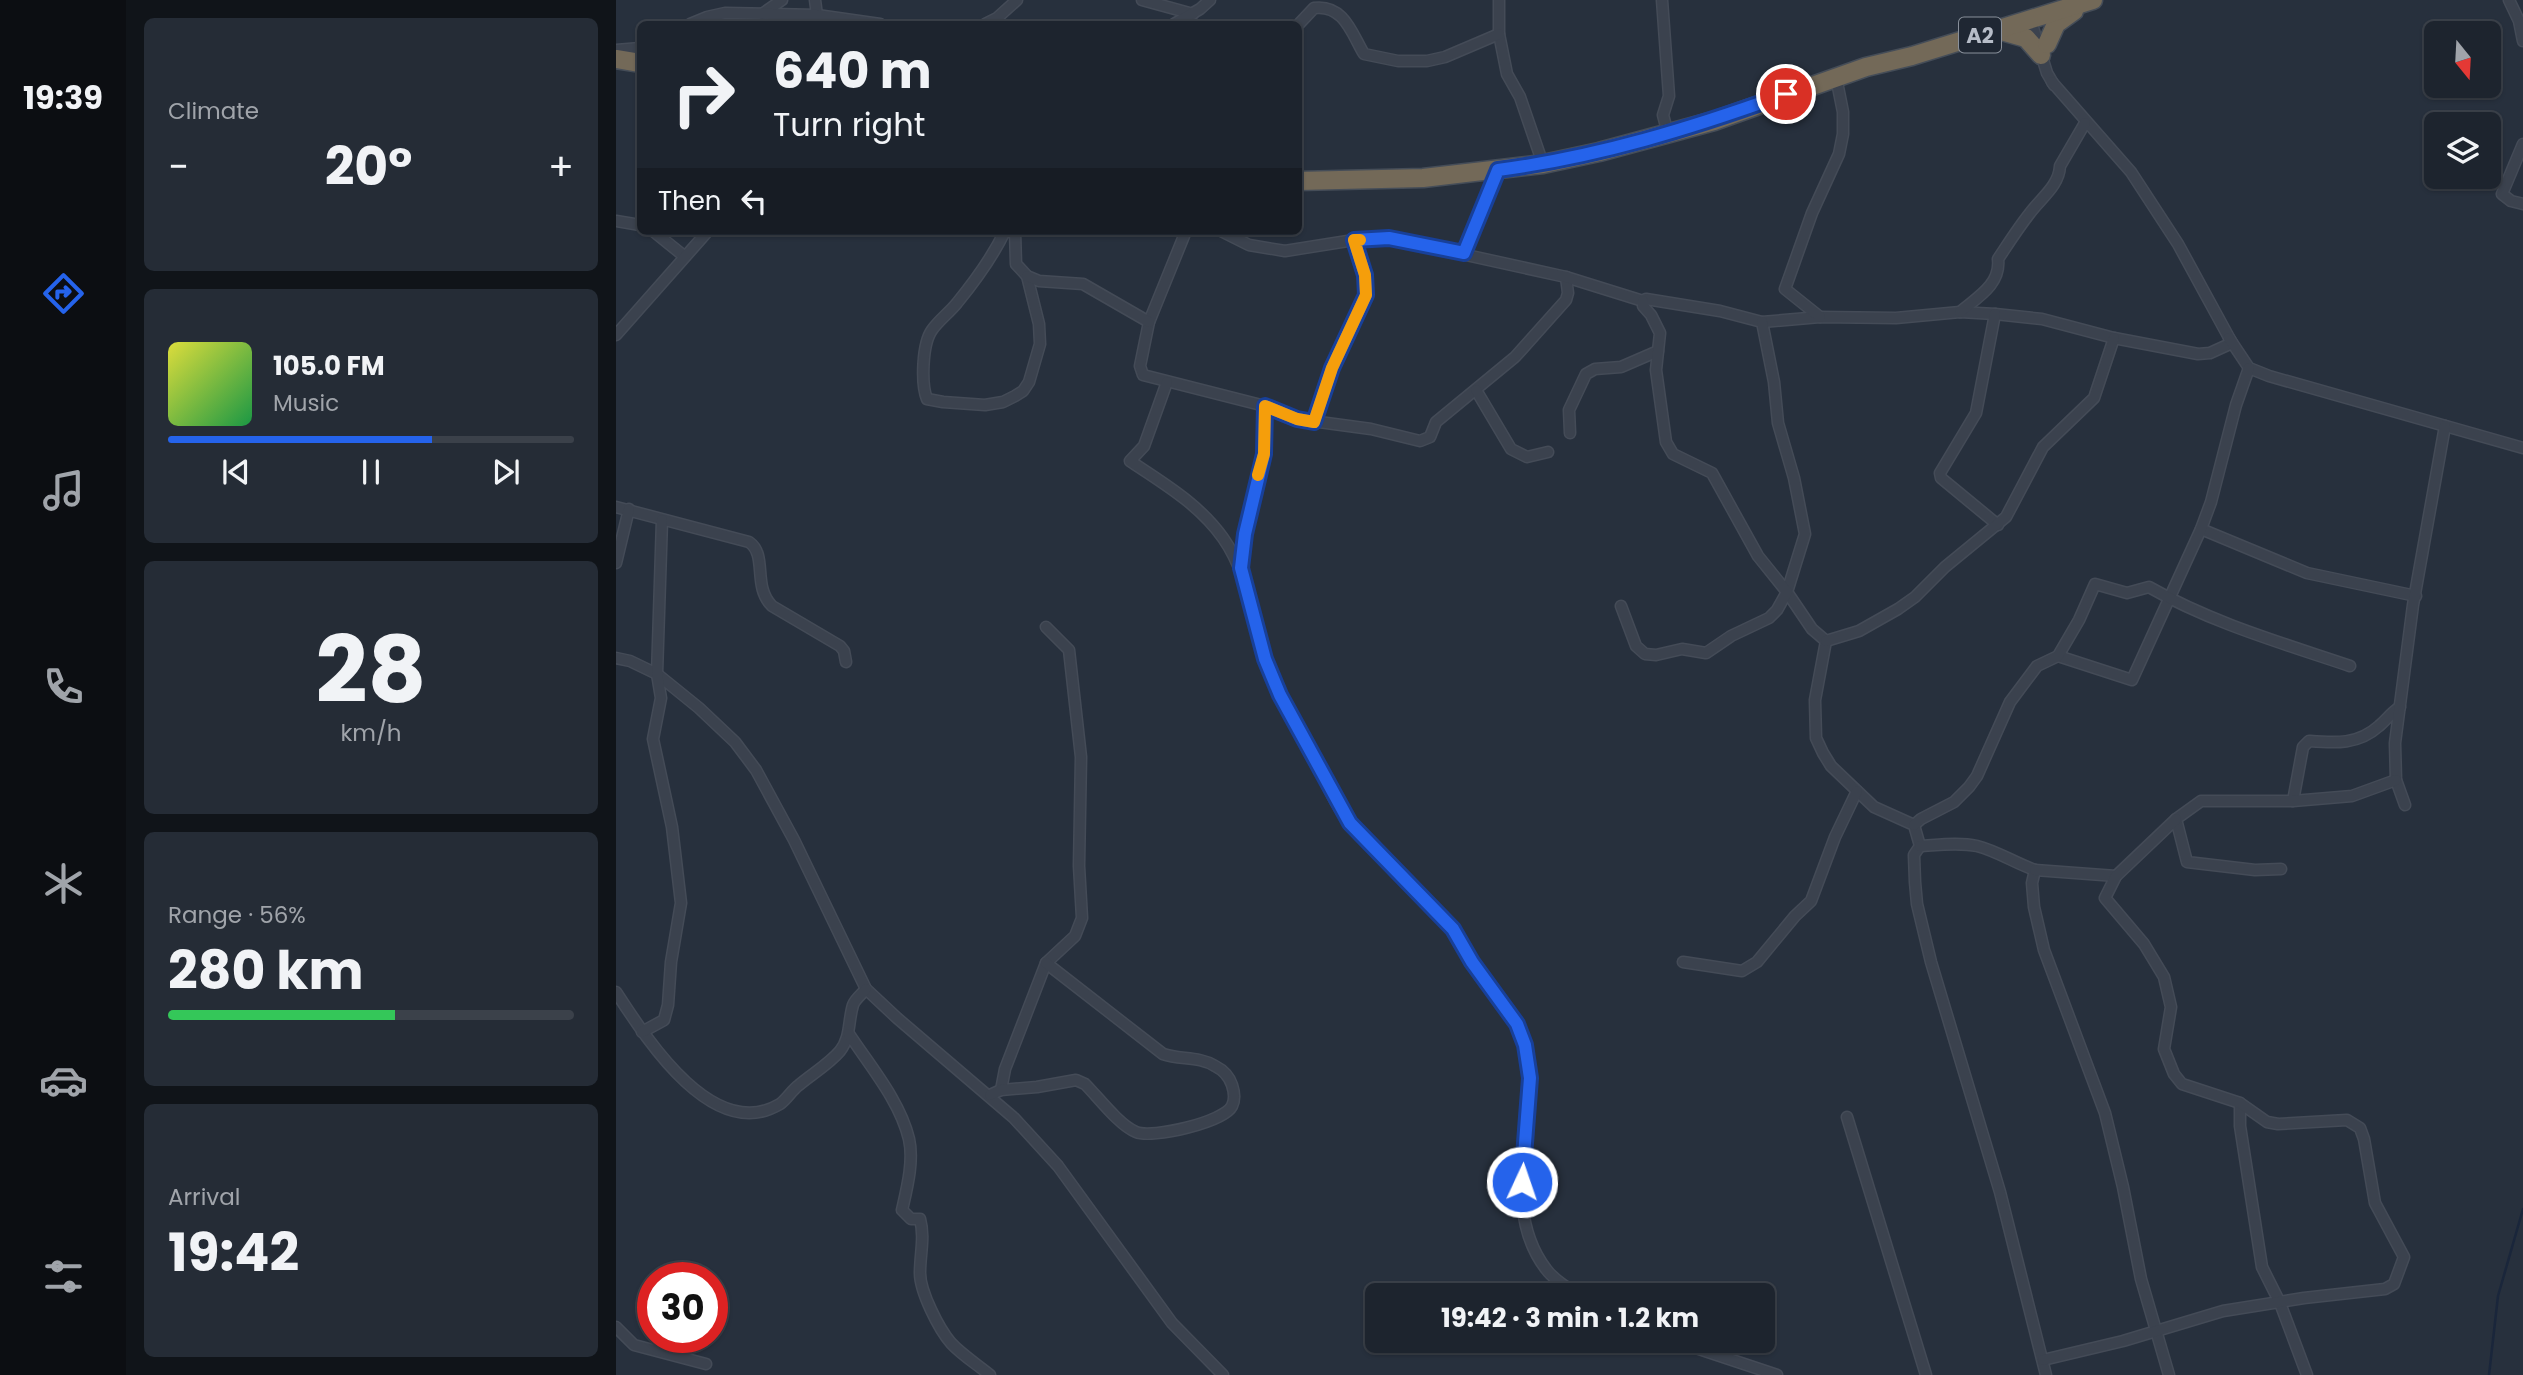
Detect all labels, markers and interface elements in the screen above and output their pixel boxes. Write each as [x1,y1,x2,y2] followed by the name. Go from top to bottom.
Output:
[1959,18,2001,52] road number: A2
[2424,21,2501,98] north arrow
[2424,21,2501,189] map controls
[773,37,932,105] text: 640 m
[658,49,749,140] icon: right
[1756,64,1816,124] pin
[23,75,103,120] text: 19:39
[1767,75,1805,113] icon: arrive
[168,95,259,127] text: Climate
[773,102,925,147] text: Turn right
[2424,112,2501,189] button: layers
[325,130,412,203] text: 20°
[168,140,189,193] text: −
[548,140,574,193] text: +
[735,182,773,220] icon: left
[658,183,721,219] text: Then
[39,269,88,318] icon: directions
[273,348,385,384] text: 105.0 FM
[273,387,339,419] text: Music
[217,453,255,491] icon: previous
[352,453,390,491] icon: pause
[487,453,525,491] icon: next
[39,466,88,515] icon: music
[316,606,426,734] text: 28
[39,662,88,711] icon: phone
[340,717,402,749] text: km/h
[39,859,88,908] icon: climate
[168,899,306,931] text: Range · 56%
[168,934,364,1007] text: 280 km
[39,1056,88,1105] icon: car
[1485,1145,1559,1219] position arrow
[168,1181,240,1213] text: Arrival
[168,1216,299,1289] text: 19:42
[39,1252,88,1301] icon: filters
[637,1262,728,1353] speed limit sign: 30
[1441,1300,1699,1336] text: 19:42 · 3 min · 1.2 km

